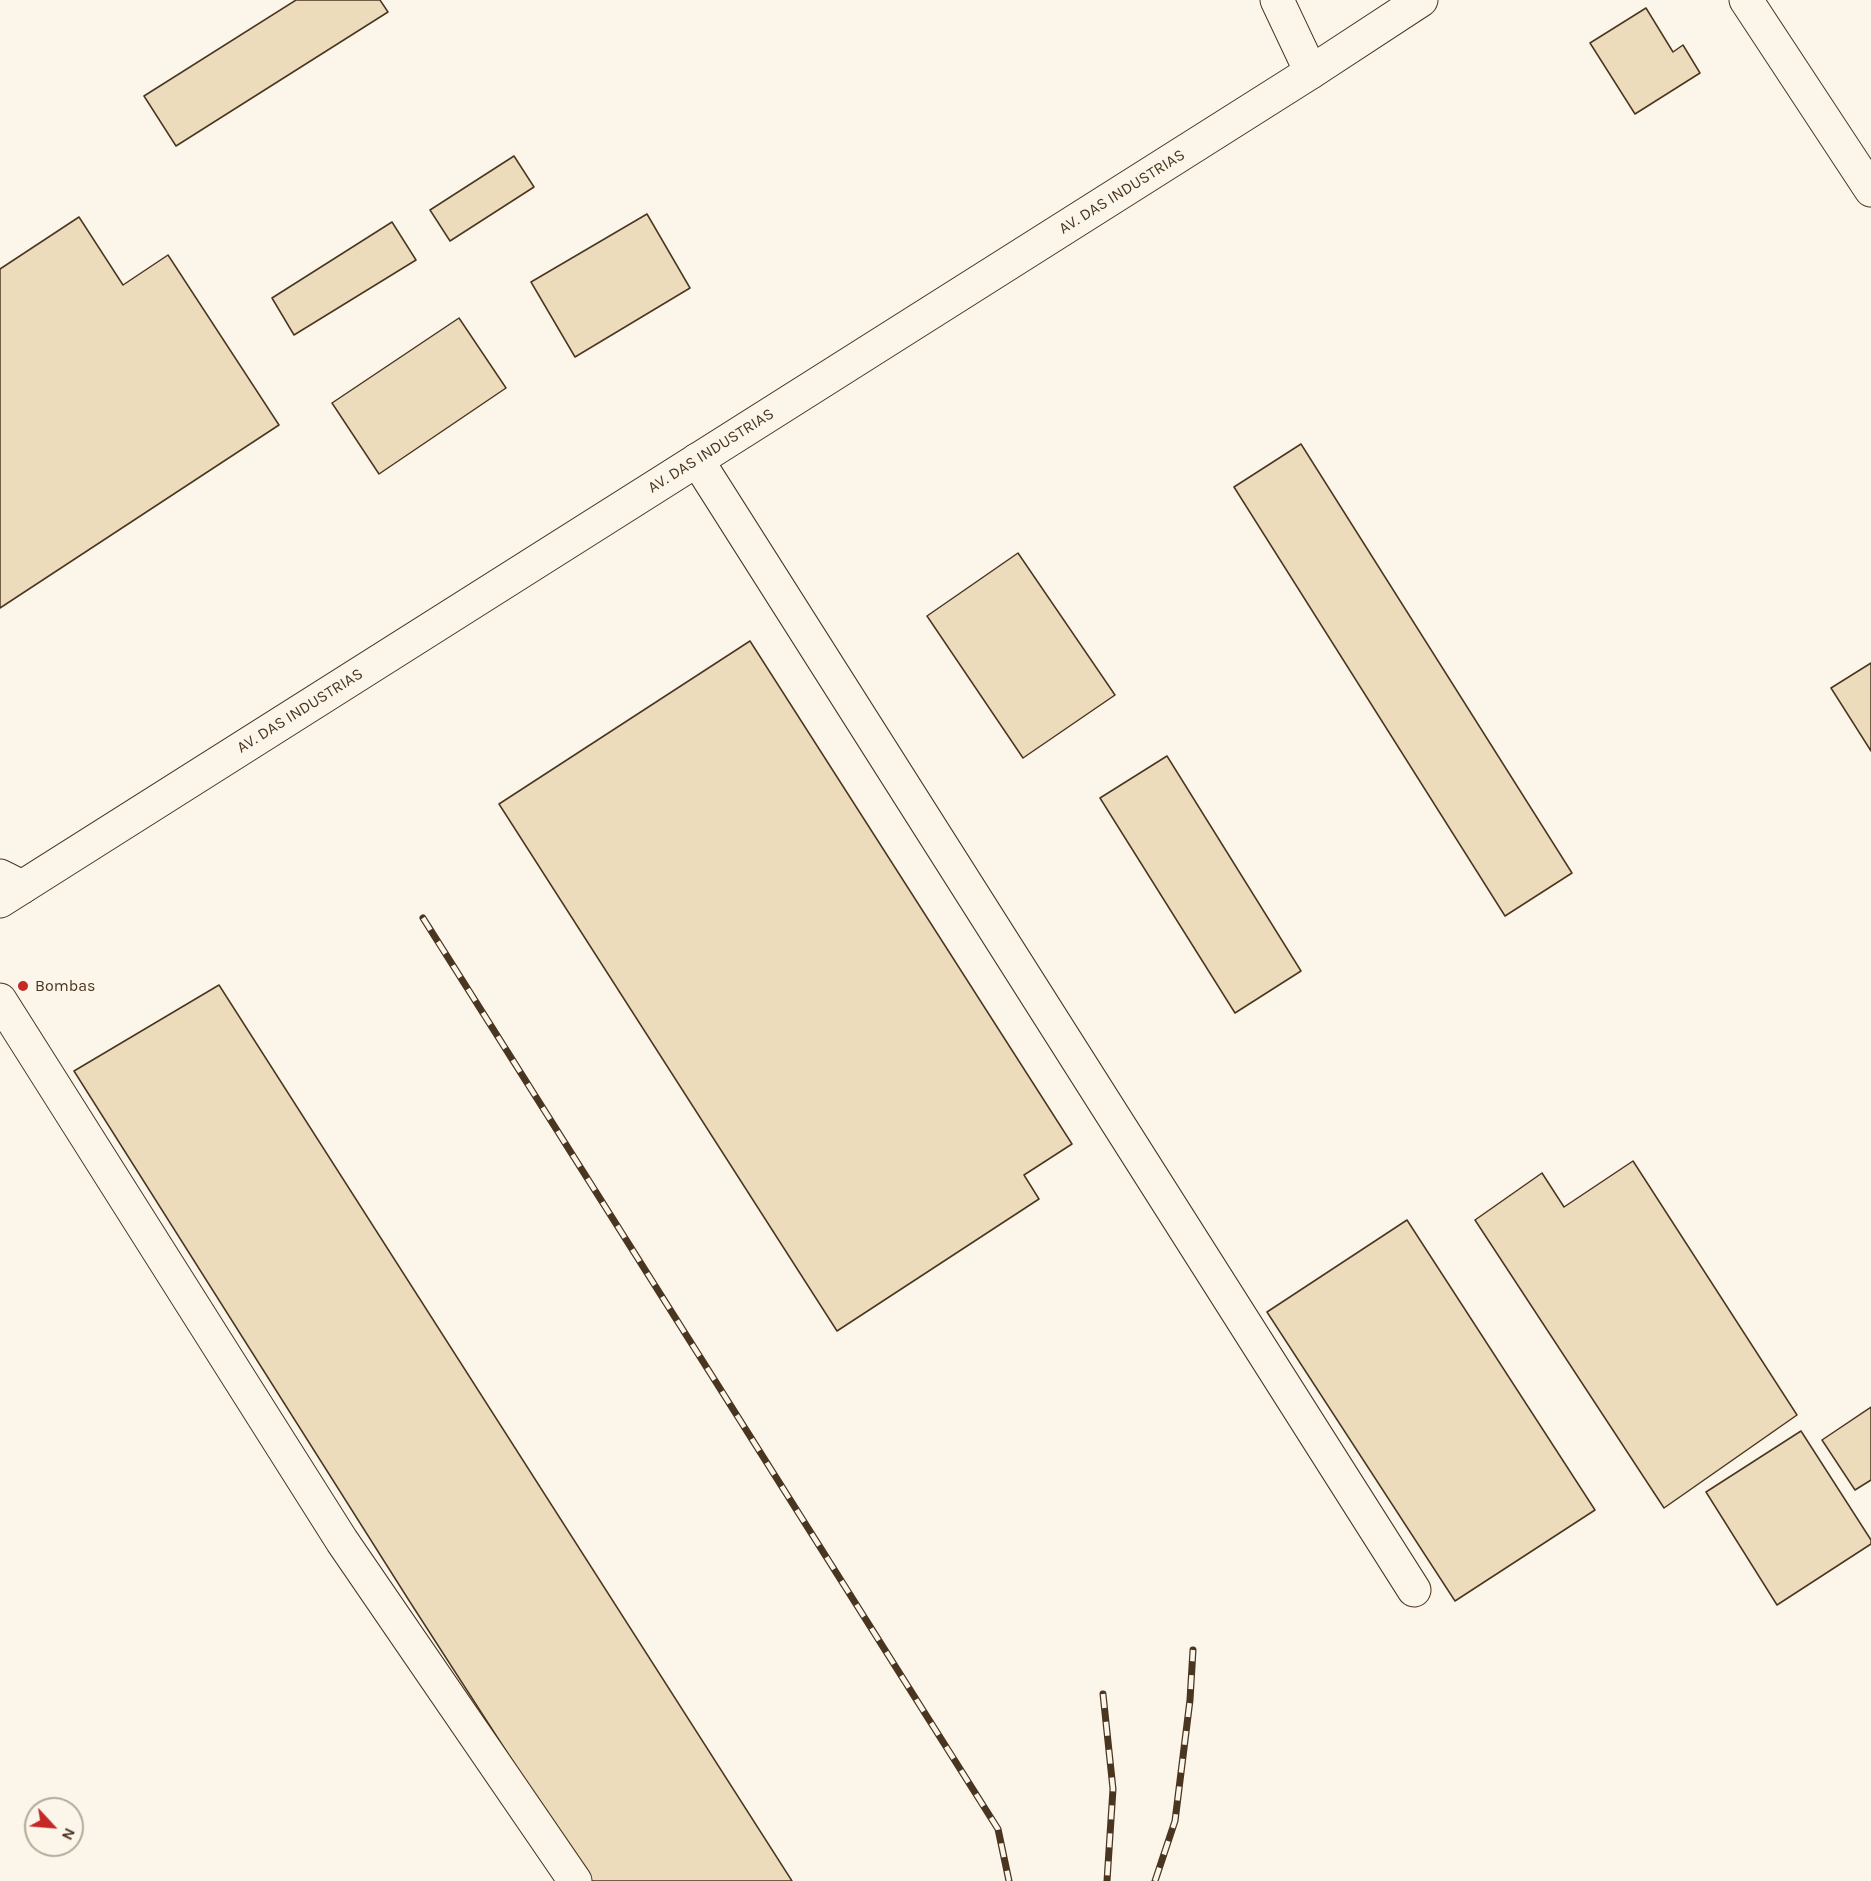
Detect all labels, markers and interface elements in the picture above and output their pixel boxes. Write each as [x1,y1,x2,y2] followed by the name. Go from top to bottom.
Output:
[1055,145,1189,239] street label: AV. DAS INDUSTRIAS
[644,404,778,498] street label: AV. DAS INDUSTRIAS
[233,664,367,758] street label: AV. DAS INDUSTRIAS
[35,976,95,996] place label: Bombas
[16,979,30,993] marker: Bombas
[24,1797,84,1857] north arrow
[58,1825,80,1844] text: N

